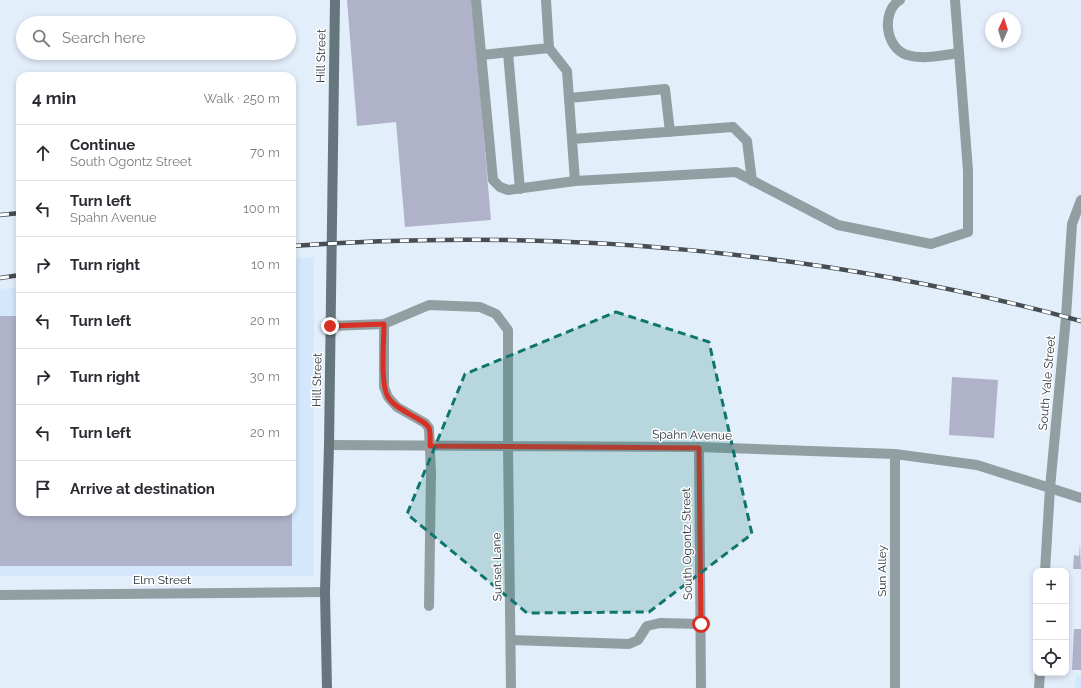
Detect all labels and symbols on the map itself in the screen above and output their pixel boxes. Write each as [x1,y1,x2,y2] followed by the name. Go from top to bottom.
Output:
[985,12,1021,48] north arrow
[314,29,328,83] street label: Hill Street
[321,317,339,335] route end
[1036,335,1058,431] street label: South Yale Street
[310,353,324,407] street label: Hill Street
[652,427,732,443] street label: Spahn Avenue
[679,488,695,600] street label: South Ogontz Street
[489,532,505,602] street label: Sunset Lane
[875,544,889,597] street label: Sun Alley
[133,573,191,587] street label: Elm Street
[692,615,710,633] route start

